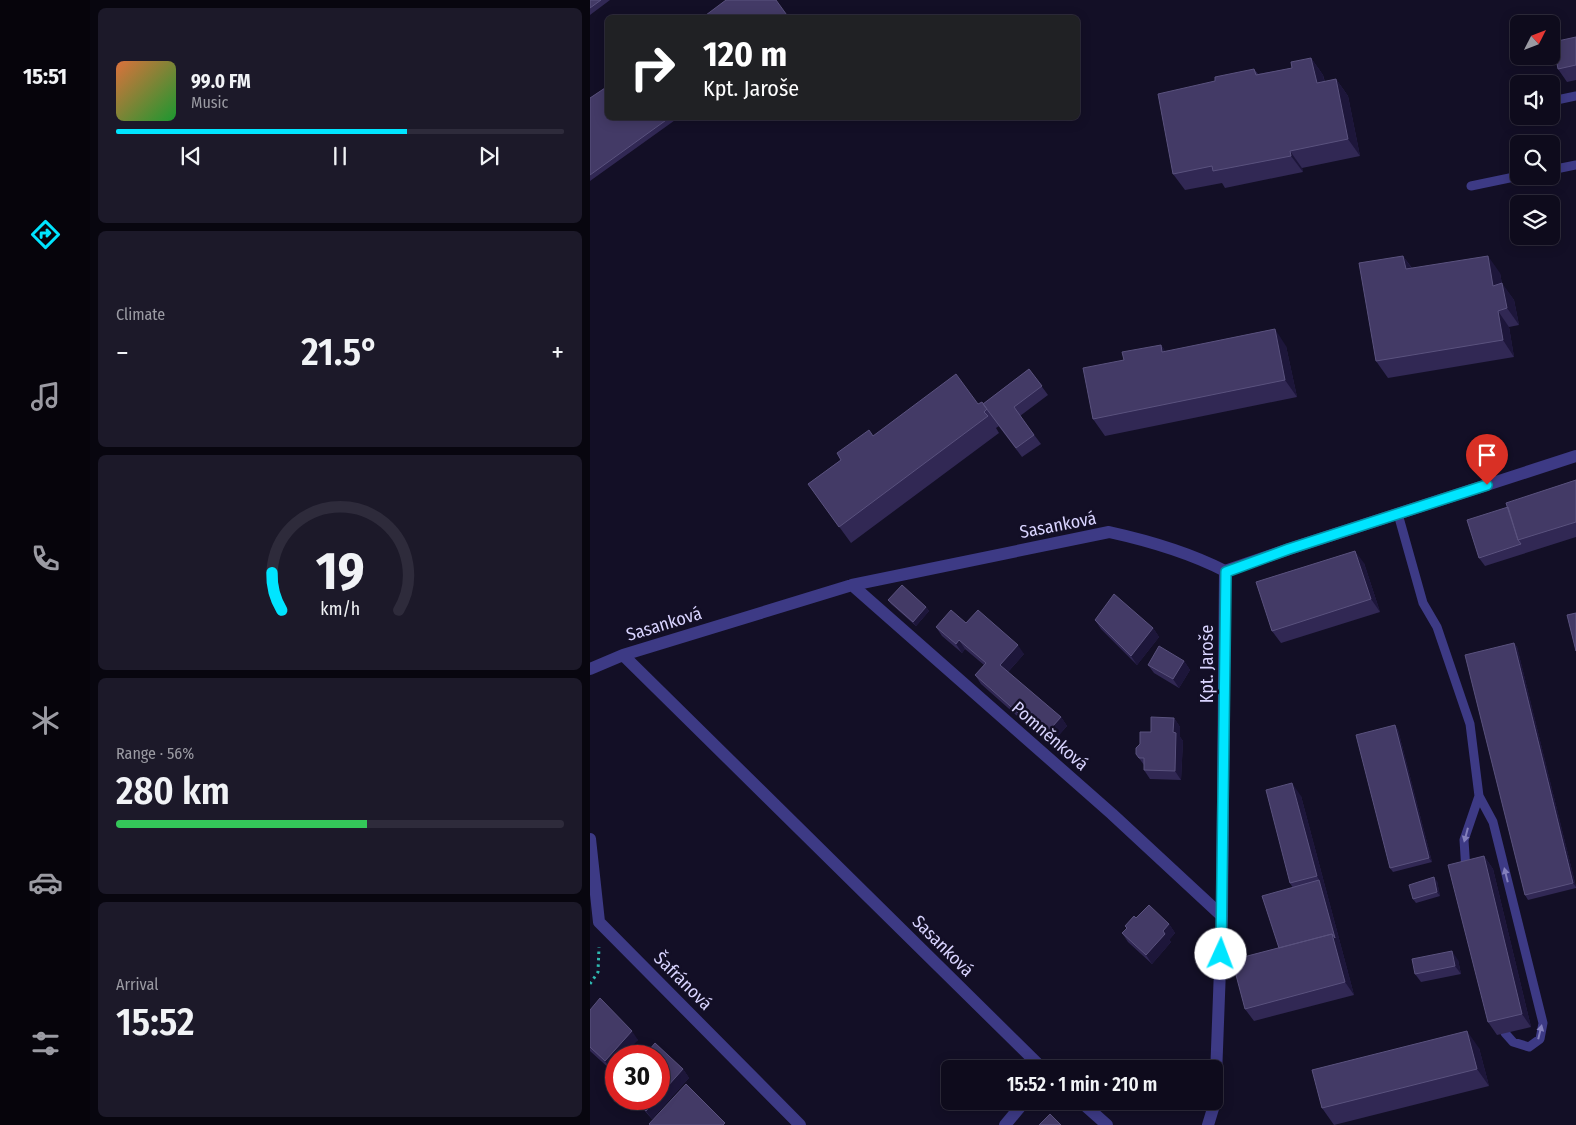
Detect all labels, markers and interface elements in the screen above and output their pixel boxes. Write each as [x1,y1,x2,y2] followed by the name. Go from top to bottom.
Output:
[1510,15,1560,65] north arrow
[1510,15,1560,245] map controls
[703,33,787,75] text: 120 m
[620,35,685,100] icon: right
[23,63,67,90] text: 15:51
[191,70,251,93] text: 99.0 FM
[703,75,799,102] text: Kpt. Jaroše
[1510,75,1560,125] button: sound
[191,93,228,112] text: Music
[1510,135,1560,185] button: search
[177,142,205,170] icon: previous
[326,142,354,170] icon: pause
[475,142,503,170] icon: next
[1510,195,1560,245] button: layers
[28,217,63,252] icon: directions
[116,305,165,324] text: Climate
[301,329,379,375] text: 21.5°
[116,336,129,369] text: −
[551,336,564,369] text: +
[28,379,63,414] icon: music
[1466,434,1508,485] pin
[1473,441,1501,469] icon: arrive
[1018,507,1098,543] street label: Sasanková
[316,540,364,603] text: 19
[28,541,63,576] icon: phone
[320,598,360,620] text: km/h
[624,602,705,646] street label: Sasanková
[1196,625,1218,703] street label: Kpt. Jaroše
[1007,697,1093,775] street label: Pomněnková
[28,703,63,738] icon: climate
[116,744,194,763] text: Range · 56%
[116,768,230,814] text: 280 km
[1462,828,1470,843] one-way arrow
[28,865,63,900] icon: car
[1502,867,1510,882] one-way arrow
[908,911,978,981] street label: Sasanková
[1194,927,1246,979] position arrow
[649,947,717,1015] street label: Šafránová
[116,975,158,994] text: Arrival
[116,999,194,1045] text: 15:52
[1536,1025,1544,1040] one-way arrow
[28,1026,63,1061] icon: filters
[605,1045,670,1110] speed limit sign: 30
[1007,1073,1157,1096] text: 15:52 · 1 min · 210 m

